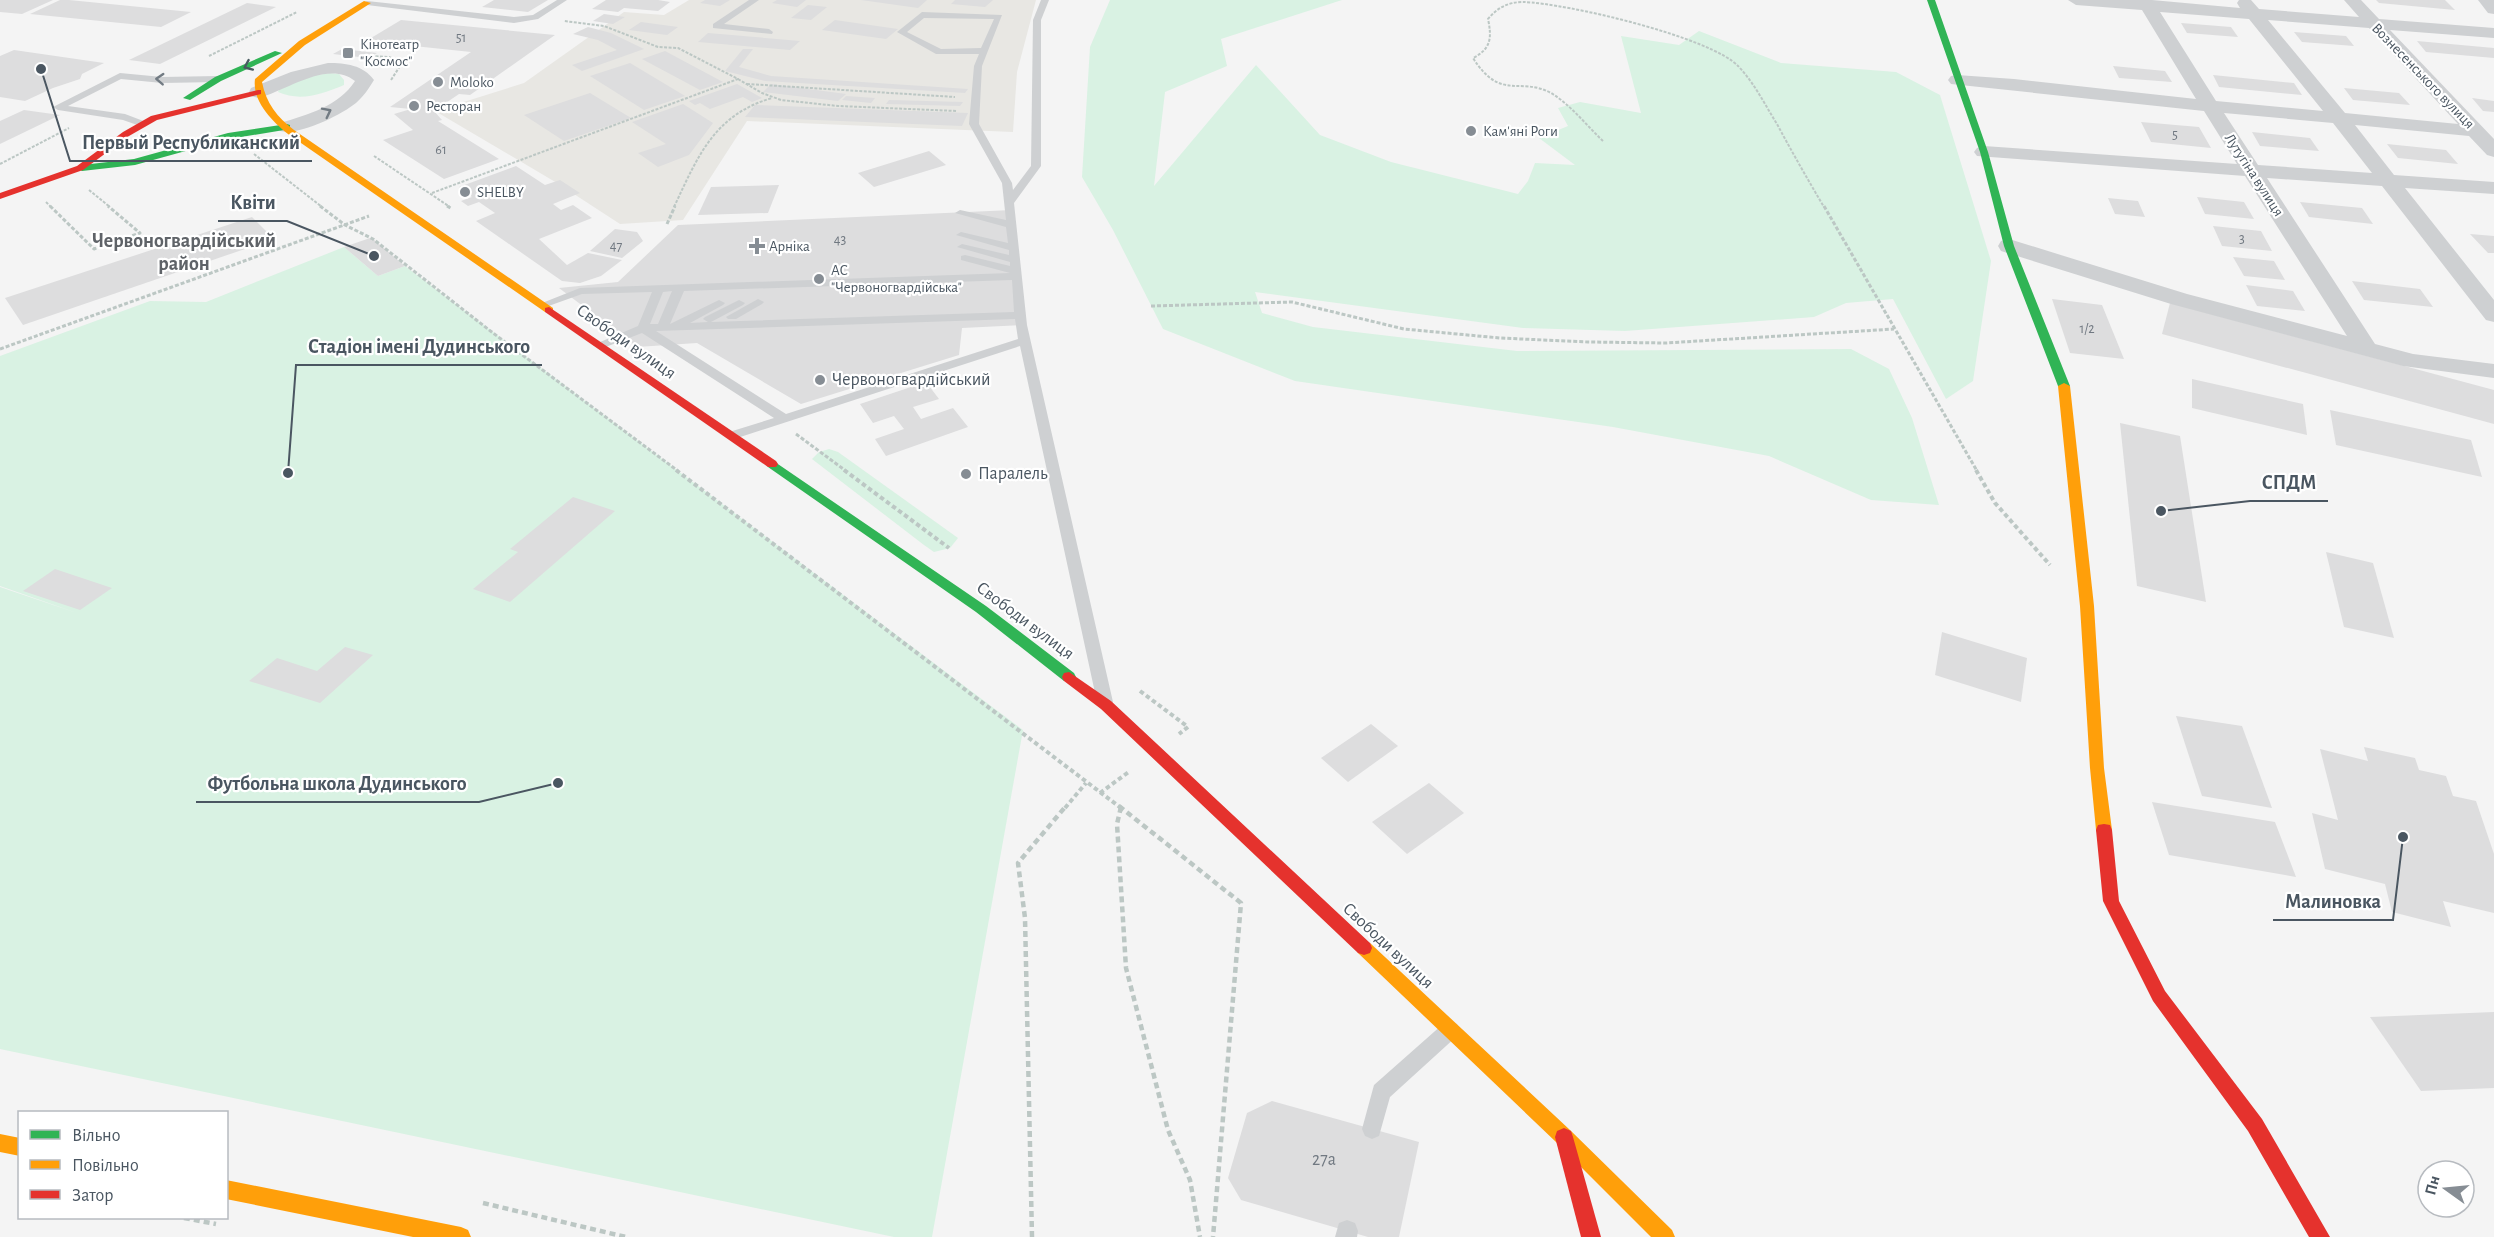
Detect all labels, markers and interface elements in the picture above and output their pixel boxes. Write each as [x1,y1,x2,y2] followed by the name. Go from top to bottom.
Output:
[2369,20,2477,132] street label: Вознесенського вулиця
[456,31,466,45] house number: 51
[360,37,419,69] place label: Кінотеатр "Космос"
[341,46,355,60] marker: Кінотеатр "Космос"
[244,59,255,71] one-way arrow
[155,73,164,86] one-way arrow
[431,75,445,89] marker: Moloko
[450,75,494,90] place label: Moloko
[407,99,421,113] marker: Ресторан
[426,99,481,114] place label: Ресторан
[320,108,331,119] one-way arrow
[70,123,312,161] callout: Первый Республиканский
[1464,124,1478,138] marker: Кам'яні Роги
[1483,124,1558,139] place label: Кам'яні Роги
[2172,128,2178,142] house number: 5
[2222,131,2286,219] street label: Лутугіна вулиця
[82,133,300,153] text: Первый Республиканский
[435,143,447,157] house number: 61
[218,183,287,221] callout: Квіти
[458,185,472,199] marker: SHELBY
[477,185,524,200] place label: SHELBY
[230,193,276,213] text: Квіти
[92,231,276,274] district label: Червоногвардійський район
[2239,232,2245,246] house number: 3
[834,233,846,247] house number: 43
[610,239,622,253] house number: 47
[750,239,764,253] marker: Арніка
[769,239,810,254] place label: Арніка
[831,263,962,295] place label: АС "Червоногвардійська"
[812,272,826,286] marker: АС "Червоногвардійська"
[573,300,680,383] street label: Свободи вулиця
[2079,322,2095,336] house number: 1/2
[296,327,542,365] callout: Стадіон імені Дудинського
[308,337,530,357] text: Стадіон імені Дудинського
[832,371,991,389] place label: Червоногвардійський
[813,373,827,387] marker: Червоногвардійський
[2250,463,2328,501] callout: СПДМ
[978,465,1048,483] place label: Паралель
[959,467,973,481] marker: Паралель
[2262,473,2316,493] text: СПДМ
[973,578,1078,663] street label: Свободи вулиця
[196,764,479,802] callout: Футбольна школа Дудинського
[208,774,467,794] text: Футбольна школа Дудинського
[2273,882,2393,920] callout: Малиновка
[2285,892,2381,912] text: Малиновка
[1339,899,1438,992] street label: Свободи вулиця
[18,1111,228,1219] legend
[72,1127,120,1145] text: Вільно
[1312,1151,1336,1169] house number: 27а
[72,1157,139,1175] text: Повільно
[2416,1159,2476,1219] north arrow
[2422,1174,2443,1197] text: Пн
[72,1187,113,1205] text: Затор

